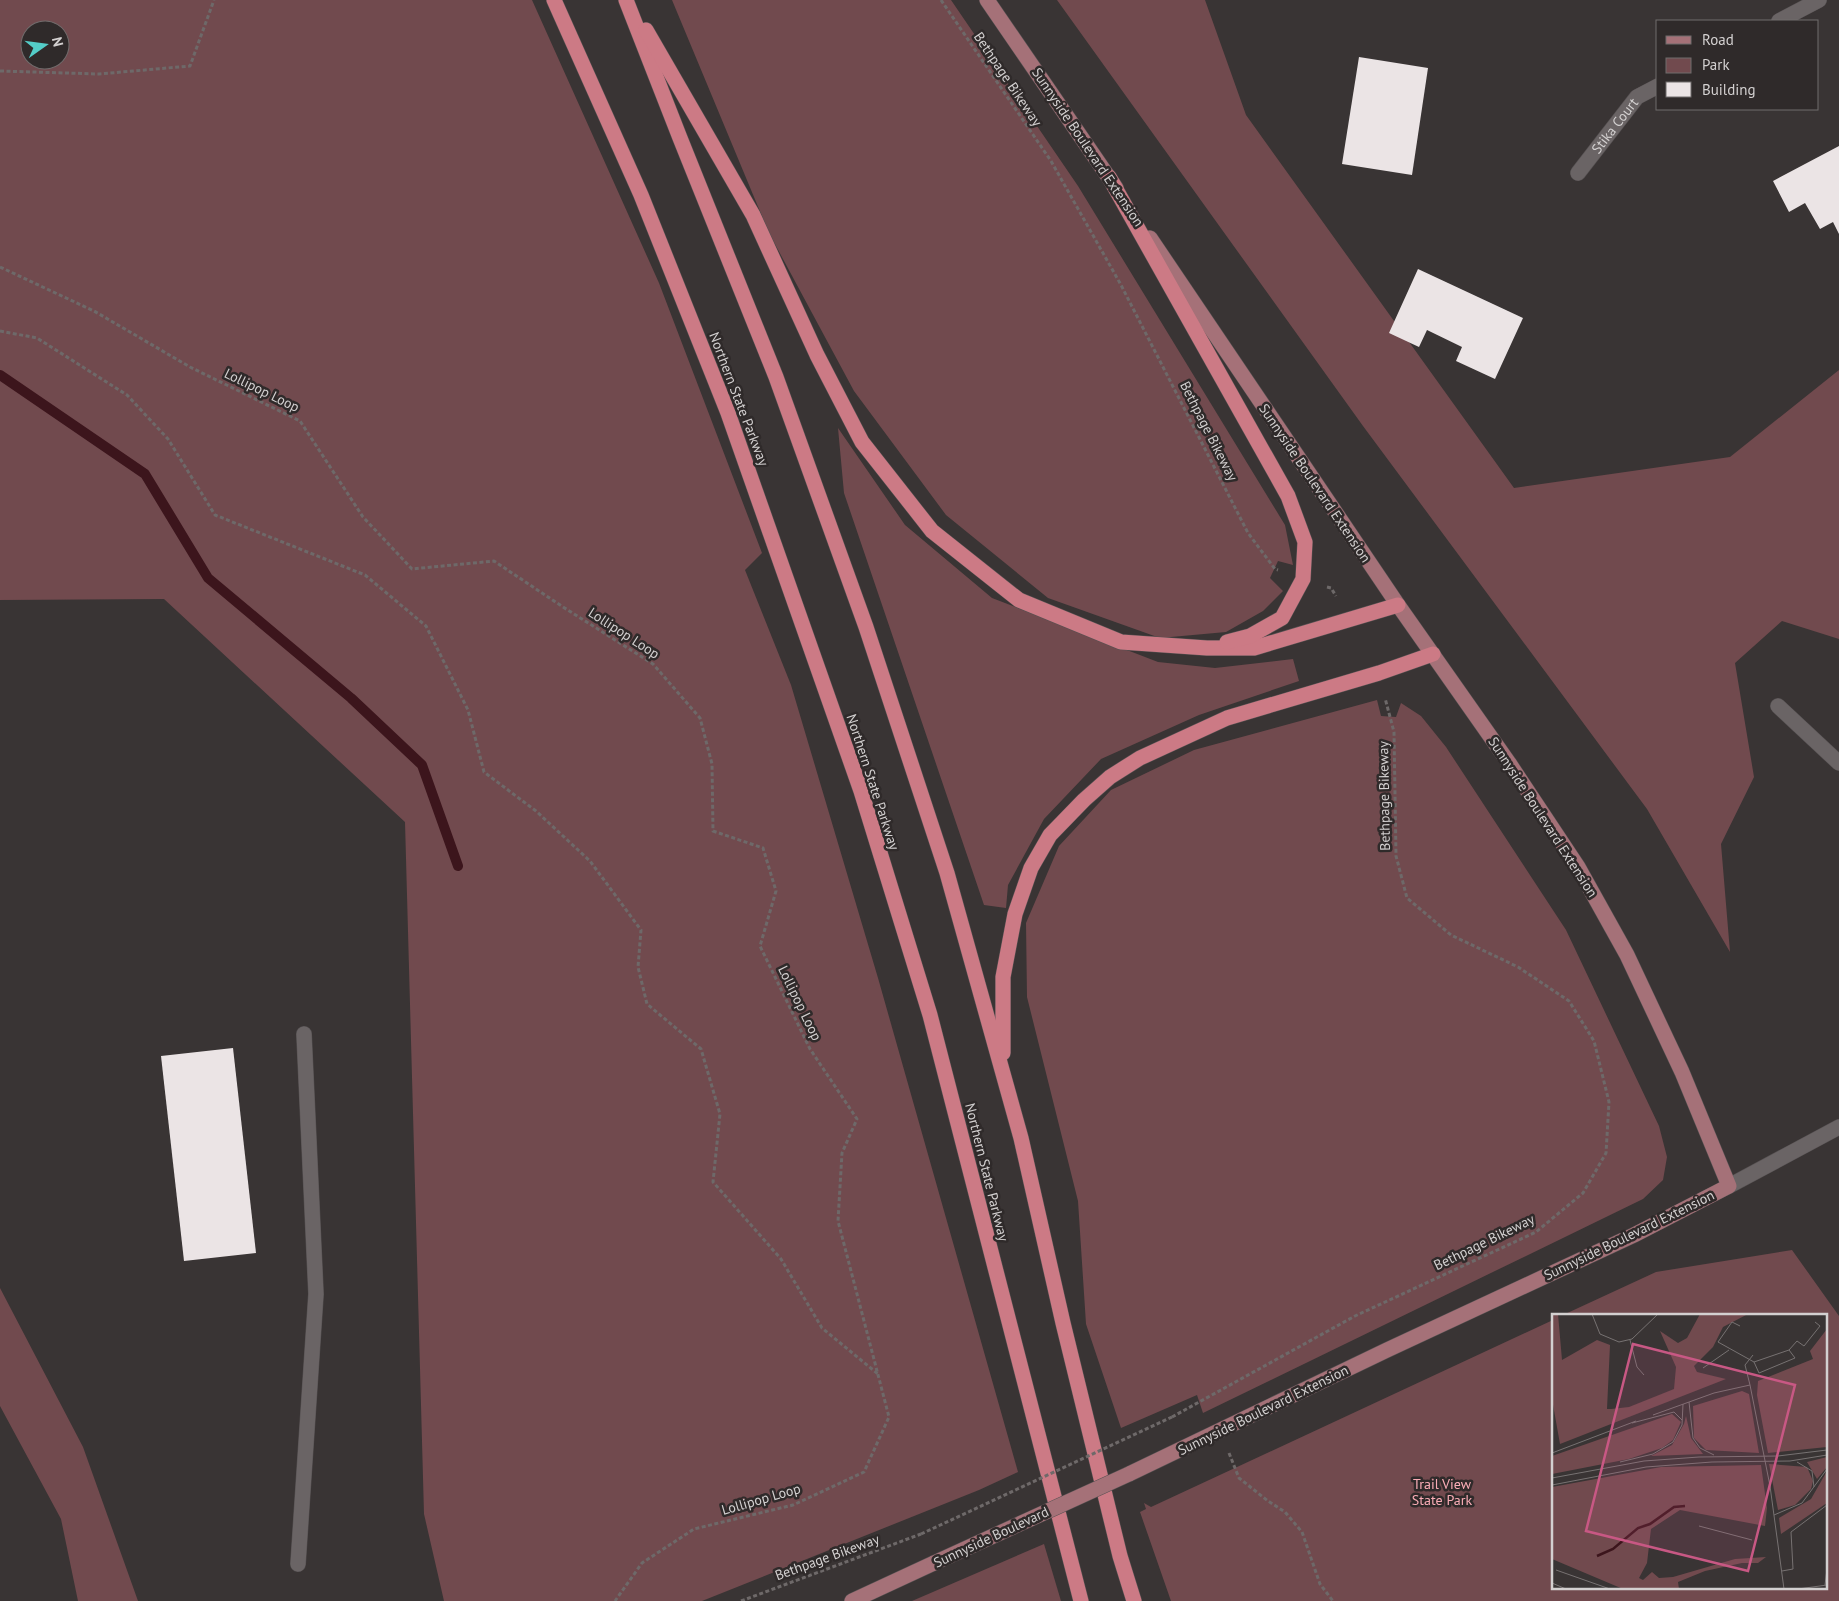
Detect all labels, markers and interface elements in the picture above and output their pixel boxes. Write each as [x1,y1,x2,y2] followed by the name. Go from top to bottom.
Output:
[20,20,70,70] north arrow
[1656,20,1819,110] legend
[970,28,1046,130] street label: Bethpage Bikeway
[1702,30,1734,49] text: Road
[48,35,67,48] text: N
[1702,55,1730,74] text: Park
[1028,64,1148,230] street label: Sunnyside Boulevard Extension
[1702,80,1756,99] text: Building
[1587,94,1642,157] street label: Stika Court
[705,330,773,469] street label: Northern State Parkway
[222,364,302,416] street label: Lollipop Loop
[1176,378,1242,484] street label: Bethpage Bikeway
[1255,400,1375,566] street label: Sunnyside Boulevard Extension
[585,603,663,663] street label: Lollipop Loop
[843,712,904,853] street label: Northern State Parkway
[1484,733,1602,901] street label: Sunnyside Boulevard Extension
[1374,740,1394,851] street label: Bethpage Bikeway
[774,963,826,1043] street label: Lollipop Loop
[961,1101,1013,1243] street label: Northern State Parkway
[1541,1186,1717,1284] street label: Sunnyside Boulevard Extension
[1431,1210,1538,1274] street label: Bethpage Bikeway
[1552,1314,1826,1588] inset map
[1175,1361,1351,1459] street label: Sunnyside Boulevard Extension
[1412,1475,1472,1509] park label: Trail View State Park
[719,1479,803,1519] street label: Lollipop Loop
[931,1502,1051,1572] street label: Sunnyside Boulevard
[772,1530,882,1584] street label: Bethpage Bikeway

